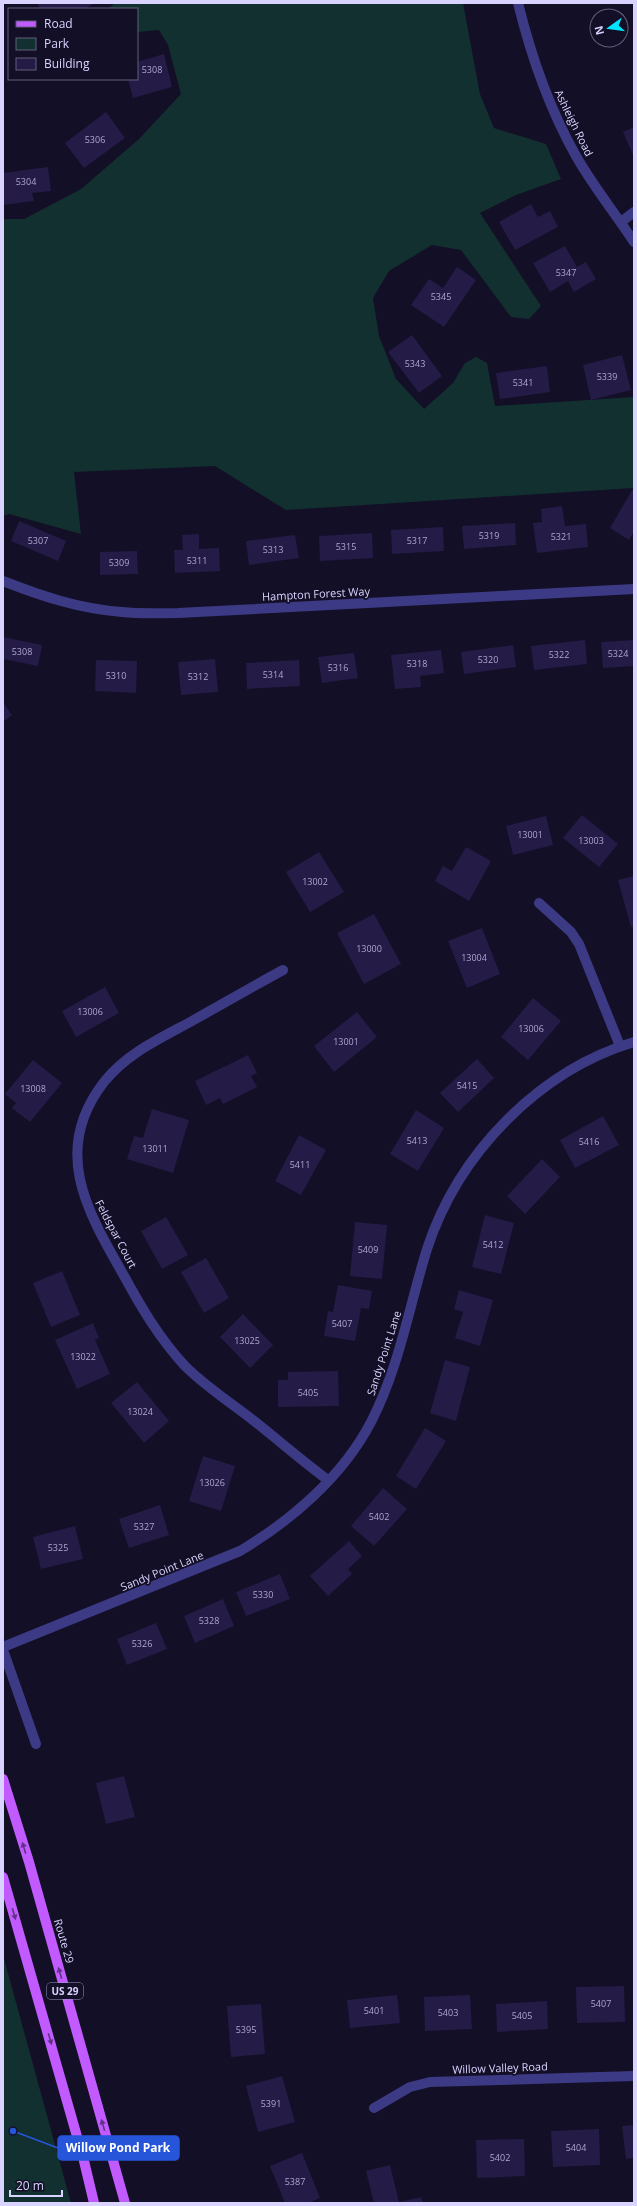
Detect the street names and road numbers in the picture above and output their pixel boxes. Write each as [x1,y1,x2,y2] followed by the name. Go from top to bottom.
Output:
[552,87,597,159] street label: Ashleigh Road
[262,583,371,604] street label: Hampton Forest Way
[92,1197,141,1271] street label: Feldspar Court
[363,1309,404,1397] street label: Sandy Point Lane
[118,1547,206,1594] street label: Sandy Point Lane
[51,1917,78,1965] street label: Route 29
[47,1983,83,1999] road number: US 29
[452,2058,548,2077] street label: Willow Valley Road

